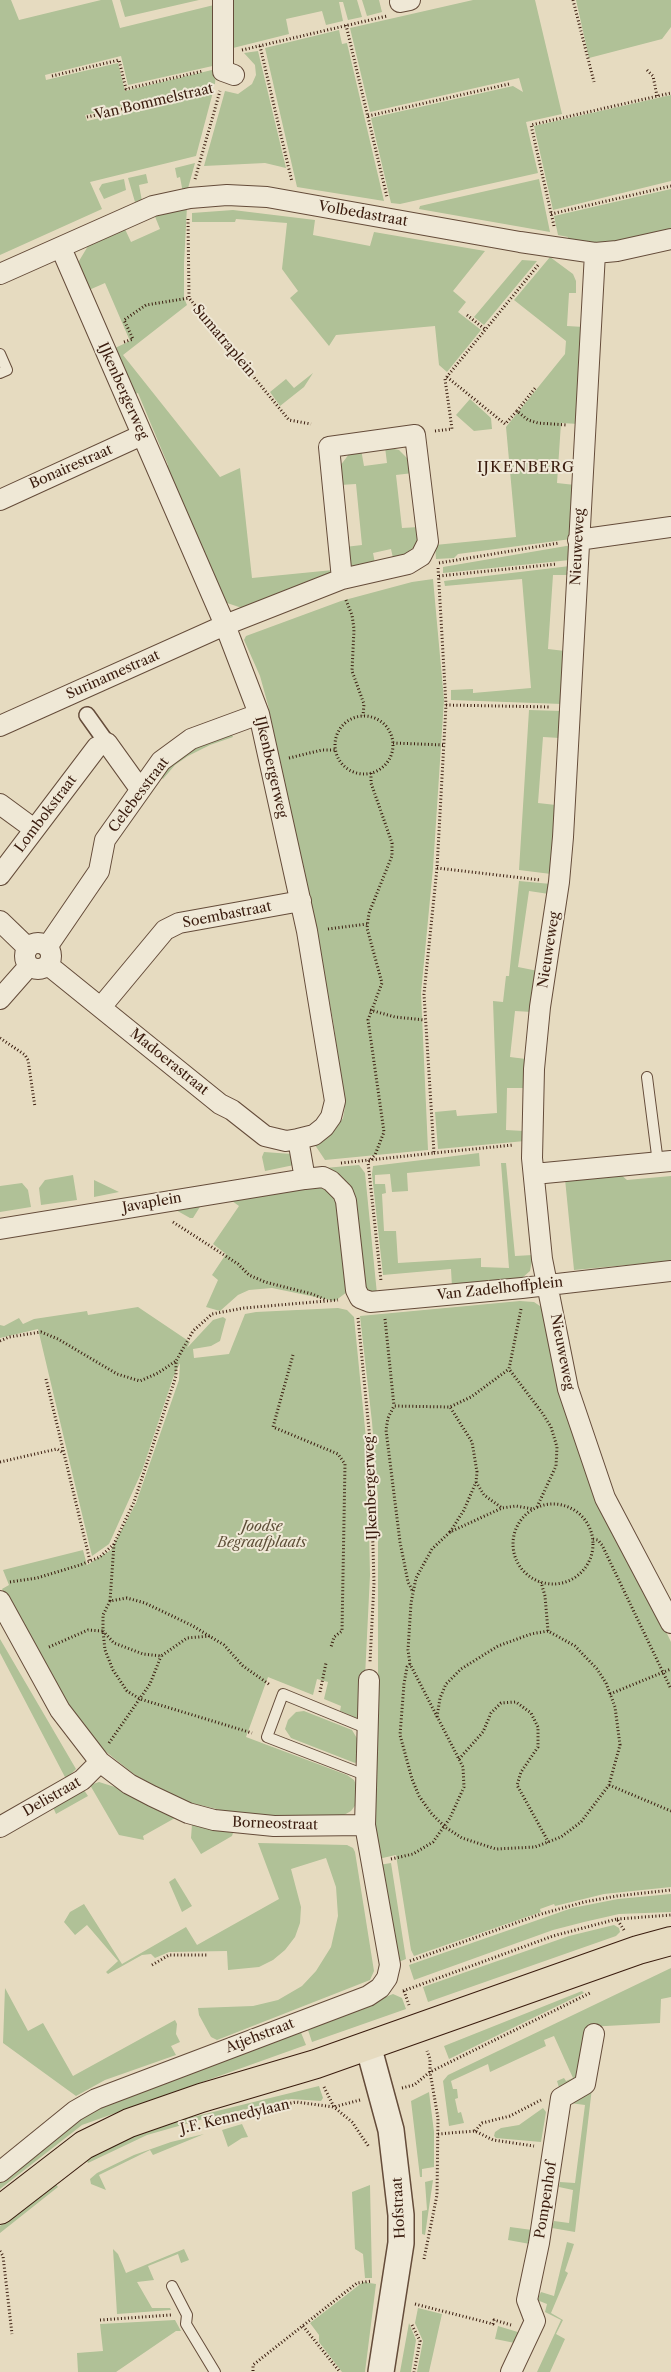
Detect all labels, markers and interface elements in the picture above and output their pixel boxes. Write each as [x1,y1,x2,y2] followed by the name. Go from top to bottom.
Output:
[93,80,215,124] street label: Van Bommelstraat
[317,198,409,230] street label: Volbedastraat
[189,301,259,381] street label: Sumatraplein
[94,340,152,442] street label: IJkenbergerweg
[27,441,115,493] street label: Bonairestraat
[476,459,576,477] district label: IJKENBERG
[568,508,588,586] street label: Nieuweweg
[64,647,162,703] street label: Surinamestraat
[251,714,291,820] street label: IJkenbergerweg
[105,754,173,836] street label: Celebesstraat
[11,772,81,856] street label: Lombokstraat
[181,898,273,932] street label: Soembastraat
[535,911,563,989] street label: Nieuweweg
[126,1025,212,1099] street label: Madoerastraat
[121,1190,183,1216] street label: Javaplein
[436,1274,564,1304] street label: Van Zadelhoffplein
[546,1312,578,1392] street label: Nieuweweg
[361,1436,381,1540] street label: IJkenbergerweg
[217,1519,307,1551] park label: Joodse Begraafplaats
[20,1774,84,1820] street label: Delistraat
[232,1814,318,1834] street label: Borneostraat
[223,2015,297,2057] street label: Atjehstraat
[179,2096,291,2138] street label: J.F. Kennedylaan
[532,2160,560,2240] street label: Pompenhof
[389,2177,409,2239] street label: Hofstraat

